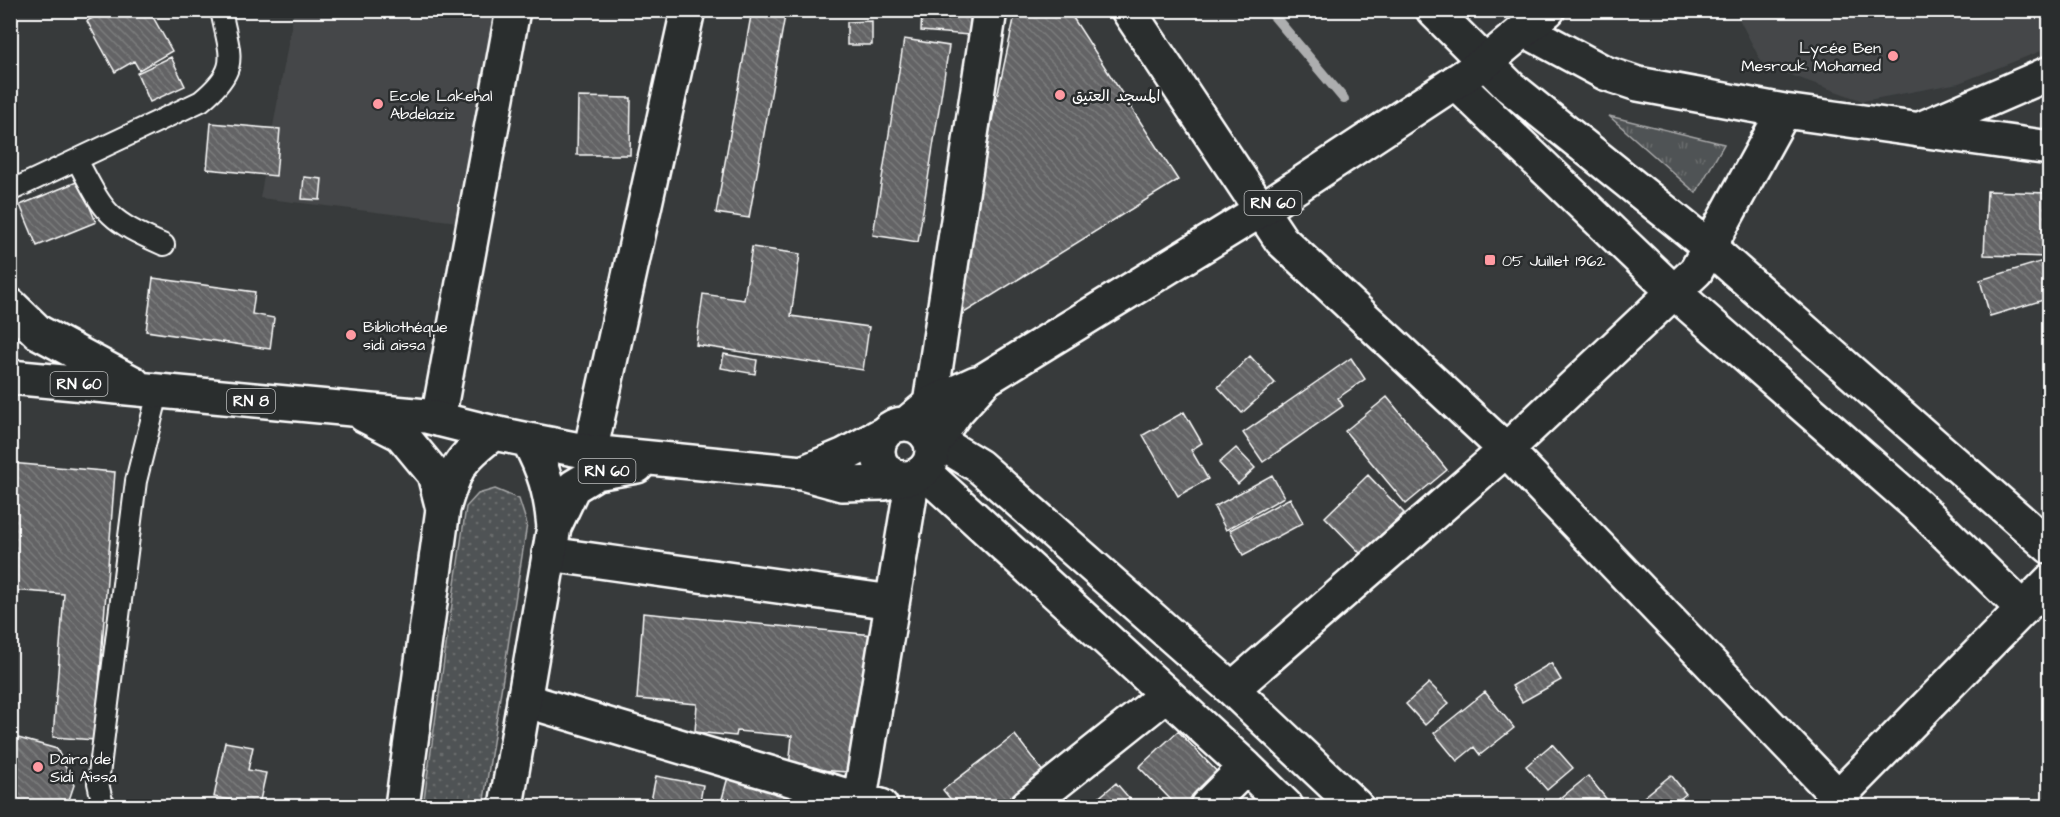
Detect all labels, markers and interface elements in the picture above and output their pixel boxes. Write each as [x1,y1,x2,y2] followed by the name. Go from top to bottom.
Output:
[1741,37,1881,77] place label: Lycée Ben Mesrouk Mohamed
[1886,49,1900,63] marker: Lycée Ben Mesrouk Mohamed
[390,85,492,125] place label: Ecole Lakehal Abdelaziz
[1072,85,1161,107] place label: المسجد العتيق
[1053,88,1067,102] marker: المسجد العتيق
[371,97,385,111] marker: Ecole Lakehal Abdelaziz
[1244,191,1302,215] road number: RN 60
[1502,250,1606,272] place label: 05 Juillet 1962
[1483,253,1497,267] marker: 05 Juillet 1962
[363,316,448,356] place label: Bibliothéque sidi aissa
[344,328,358,342] marker: Bibliothéque sidi aissa
[50,372,107,396] road number: RN 60
[227,389,275,413] road number: RN 8
[578,459,636,483] road number: RN 60
[50,748,117,788] place label: Daira de Sidi Aissa
[31,760,45,774] marker: Daira de Sidi Aissa

